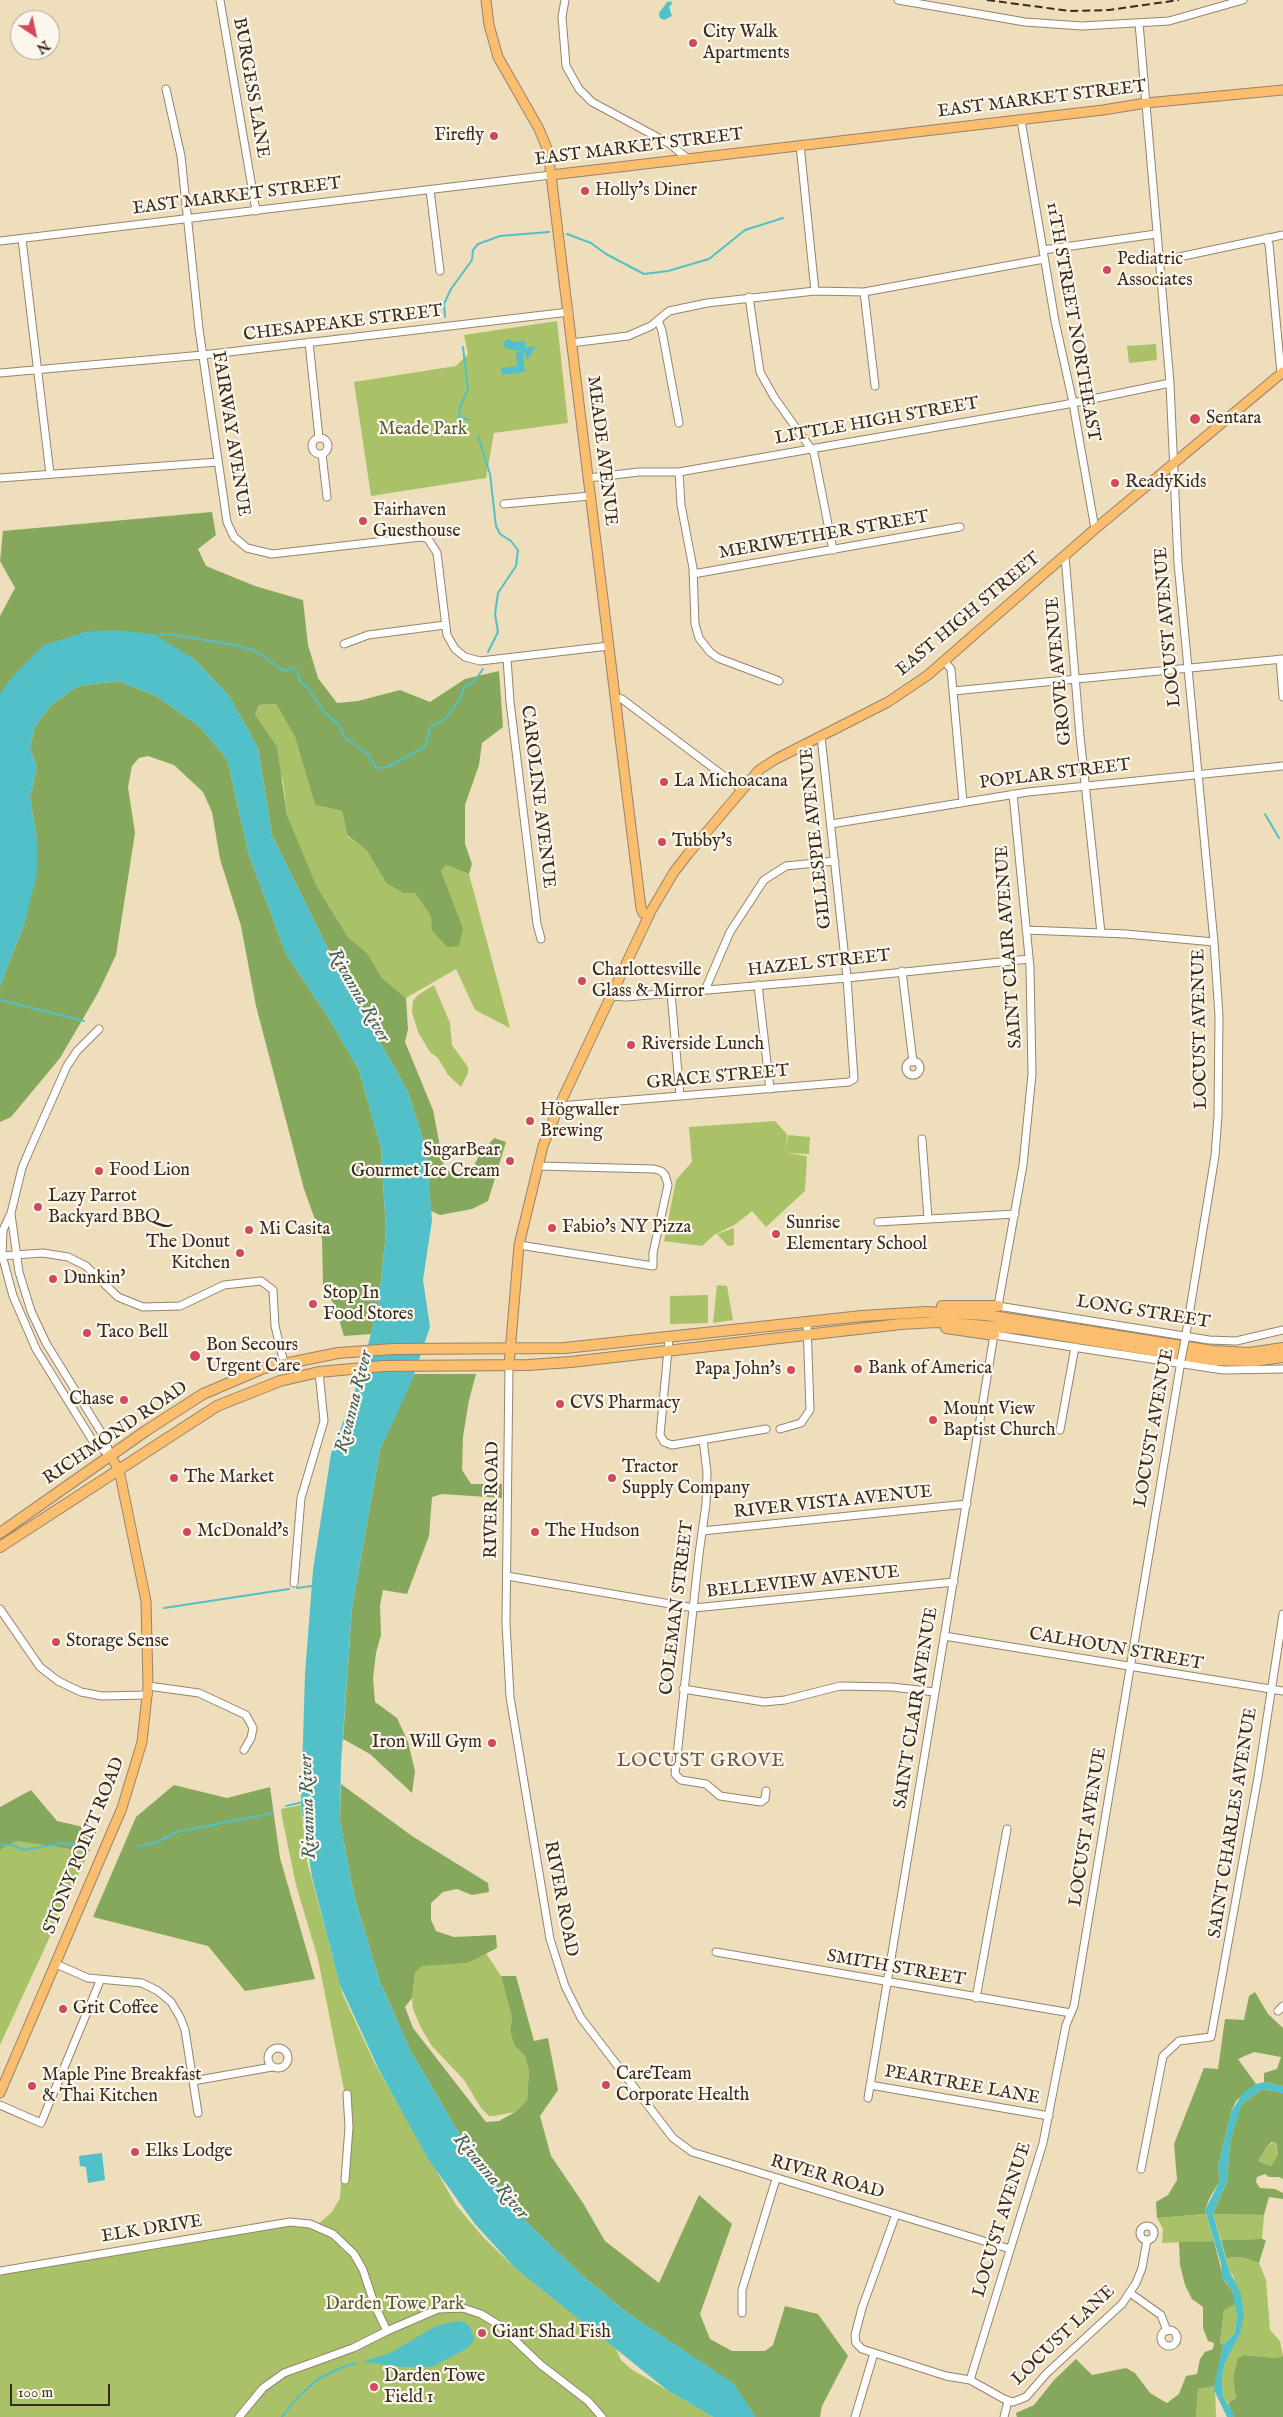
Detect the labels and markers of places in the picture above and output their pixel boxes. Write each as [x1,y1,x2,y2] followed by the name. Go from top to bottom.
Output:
[703,22,790,64] place label: City Walk Apartments
[687,37,699,49] marker: City Walk Apartments
[434,125,484,147] place label: Firefly
[488,130,500,142] marker: Firefly
[595,180,697,202] place label: Holly's Diner
[579,185,591,197] marker: Holly's Diner
[1117,249,1193,292] place label: Pediatric Associates
[1101,264,1113,276] marker: Pediatric Associates
[1206,408,1261,430] place label: Sentara
[1188,412,1202,426] marker: Sentara
[1125,472,1206,494] place label: ReadyKids
[1109,477,1121,489] marker: ReadyKids
[373,500,460,542] place label: Fairhaven Guesthouse
[357,515,369,527] marker: Fairhaven Guesthouse
[674,771,788,793] place label: La Michoacana
[658,776,670,788] marker: La Michoacana
[672,831,732,853] place label: Tubby's
[656,836,668,848] marker: Tubby's
[592,960,704,1002] place label: Charlottesville Glass & Mirror
[576,975,588,987] marker: Charlottesville Glass & Mirror
[641,1034,764,1056] place label: Riverside Lunch
[625,1039,637,1051] marker: Riverside Lunch
[540,1100,619,1142] place label: Högwaller Brewing
[524,1115,536,1127] marker: Högwaller Brewing
[351,1140,500,1182] place label: SugarBear Gourmet Ice Cream
[504,1155,516,1167] marker: SugarBear Gourmet Ice Cream
[109,1160,190,1182] place label: Food Lion
[93,1165,105,1177] marker: Food Lion
[48,1186,160,1228] place label: Lazy Parrot Backyard BBQ
[32,1201,44,1213] marker: Lazy Parrot Backyard BBQ
[786,1213,927,1256] place label: Sunrise Elementary School
[562,1217,691,1239] place label: Fabio's NY Pizza
[259,1219,330,1241] place label: Mi Casita
[546,1222,558,1234] marker: Fabio's NY Pizza
[243,1224,255,1236] marker: Mi Casita
[770,1228,782,1240] marker: Sunrise Elementary School
[146,1232,230,1274] place label: The Donut Kitchen
[234,1247,246,1259] marker: The Donut Kitchen
[63,1268,125,1290] place label: Dunkin'
[47,1273,59,1285] marker: Dunkin'
[323,1283,413,1326] place label: Stop In Food Stores
[307,1298,319,1310] marker: Stop In Food Stores
[97,1322,168,1344] place label: Taco Bell
[81,1327,93,1339] marker: Taco Bell
[206,1335,301,1378] place label: Bon Secours Urgent Care
[188,1349,202,1363] marker: Bon Secours Urgent Care
[868,1358,992,1380] place label: Bank of America
[695,1359,781,1381] place label: Papa John's
[852,1363,864,1375] marker: Bank of America
[785,1364,797,1376] marker: Papa John's
[69,1389,114,1411] place label: Chase
[570,1393,680,1415] place label: CVS Pharmacy
[118,1394,130,1406] marker: Chase
[554,1398,566,1410] marker: CVS Pharmacy
[943,1399,1055,1442] place label: Mount View Baptist Church
[927,1414,939,1426] marker: Mount View Baptist Church
[622,1457,750,1500] place label: Tractor Supply Company
[184,1467,274,1489] place label: The Market
[168,1472,180,1484] marker: The Market
[606,1472,618,1484] marker: Tractor Supply Company
[197,1521,289,1543] place label: McDonald's
[545,1521,640,1543] place label: The Hudson
[181,1526,193,1538] marker: McDonald's
[529,1526,541,1538] marker: The Hudson
[66,1631,169,1653] place label: Storage Sense
[50,1636,62,1648] marker: Storage Sense
[372,1732,482,1754] place label: Iron Will Gym
[486,1737,498,1749] marker: Iron Will Gym
[73,1998,159,2020] place label: Grit Coffee
[57,2003,69,2015] marker: Grit Coffee
[616,2064,749,2106] place label: CareTeam Corporate Health
[42,2065,201,2108] place label: Maple Pine Breakfast & Thai Kitchen
[600,2079,612,2091] marker: CareTeam Corporate Health
[26,2080,38,2092] marker: Maple Pine Breakfast & Thai Kitchen
[145,2141,233,2163] place label: Elks Lodge
[129,2146,141,2158] marker: Elks Lodge
[492,2322,611,2344] place label: Giant Shad Fish
[476,2327,488,2339] marker: Giant Shad Fish
[384,2366,485,2408] place label: Darden Towe Field 1
[368,2381,380,2393] marker: Darden Towe Field 1

